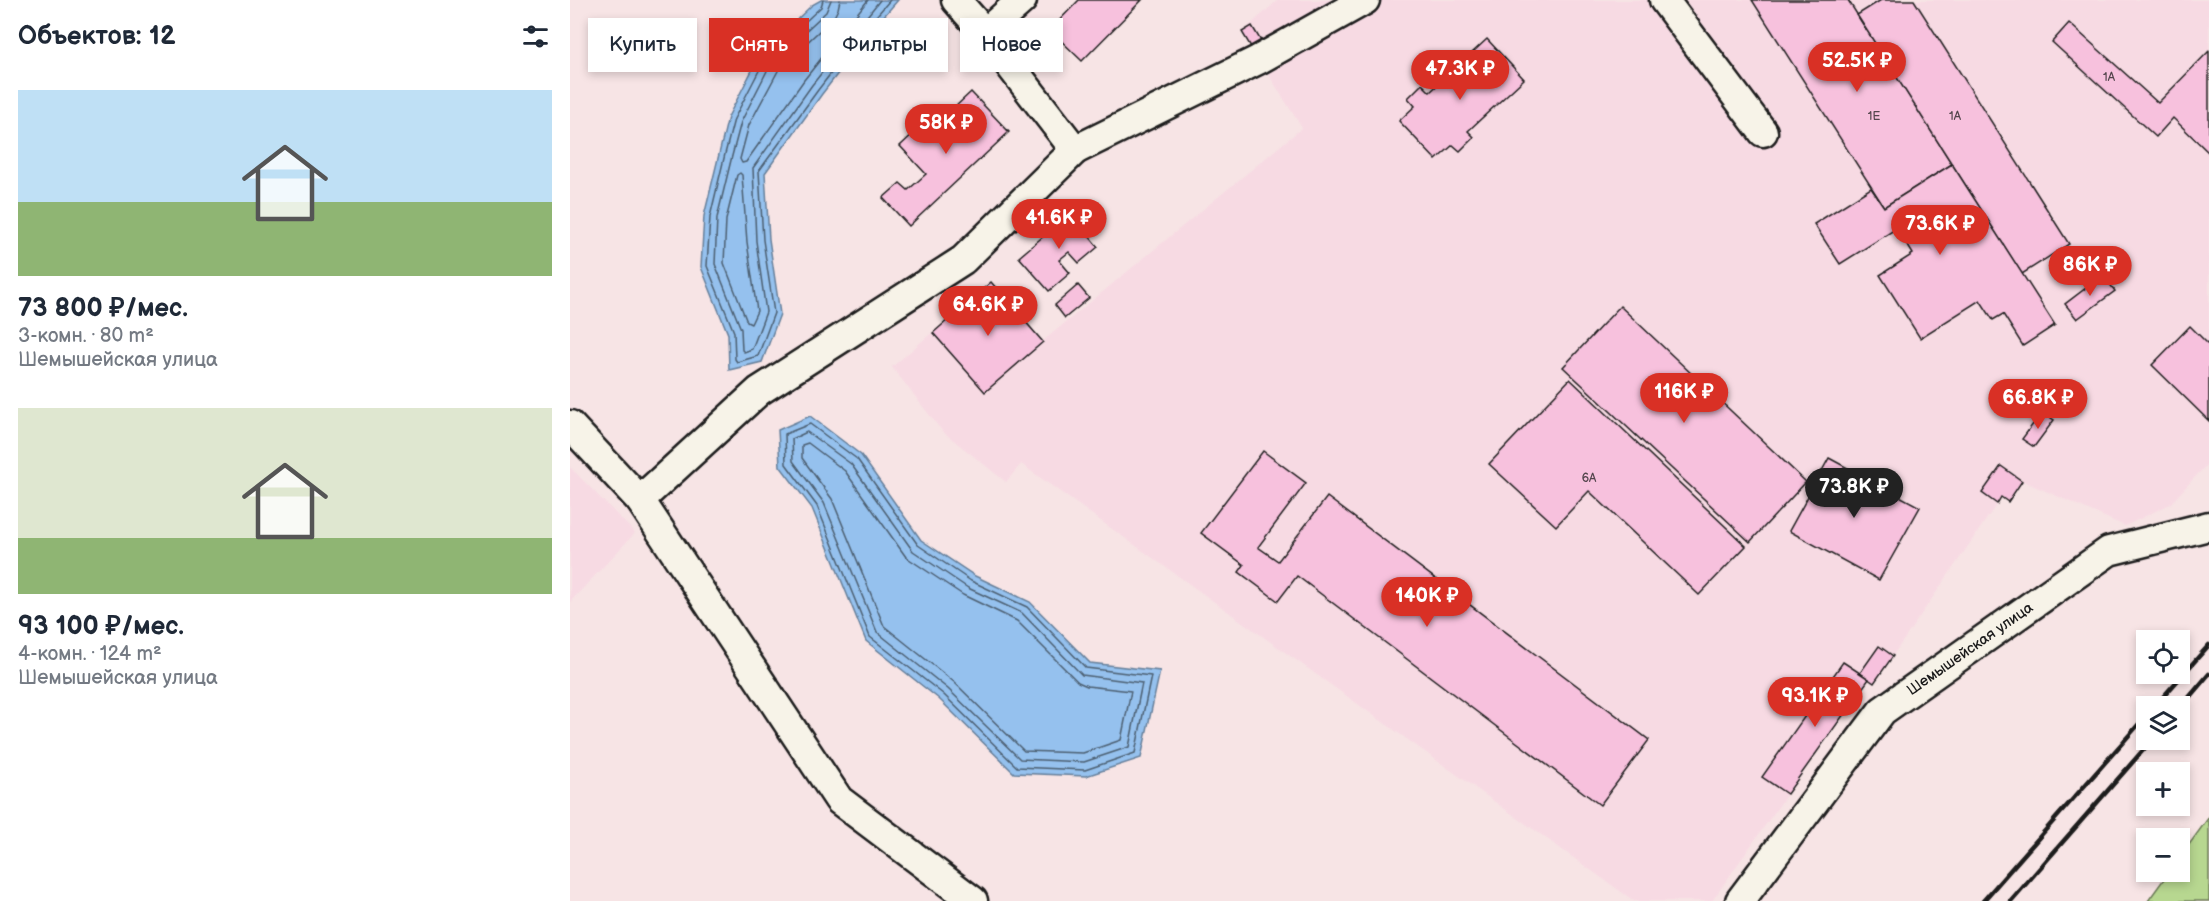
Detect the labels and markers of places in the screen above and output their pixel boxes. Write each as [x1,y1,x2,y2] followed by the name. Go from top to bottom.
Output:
[1802,42,1912,93] pin: 52.5K ₽
[1405,50,1515,101] pin: 47.3K ₽
[904,104,988,155] pin: 58K ₽
[1004,199,1114,250] pin: 41.6K ₽
[1885,205,1995,256] pin: 73.6K ₽
[2048,246,2132,297] pin: 86K ₽
[933,286,1043,337] pin: 64.6K ₽
[1635,373,1733,424] pin: 116K ₽
[1983,379,2093,430] pin: 66.8K ₽
[1799,468,1909,519] pin: 73.8K ₽
[1378,577,1476,628] pin: 140K ₽
[1760,677,1870,728] pin: 93.1K ₽

